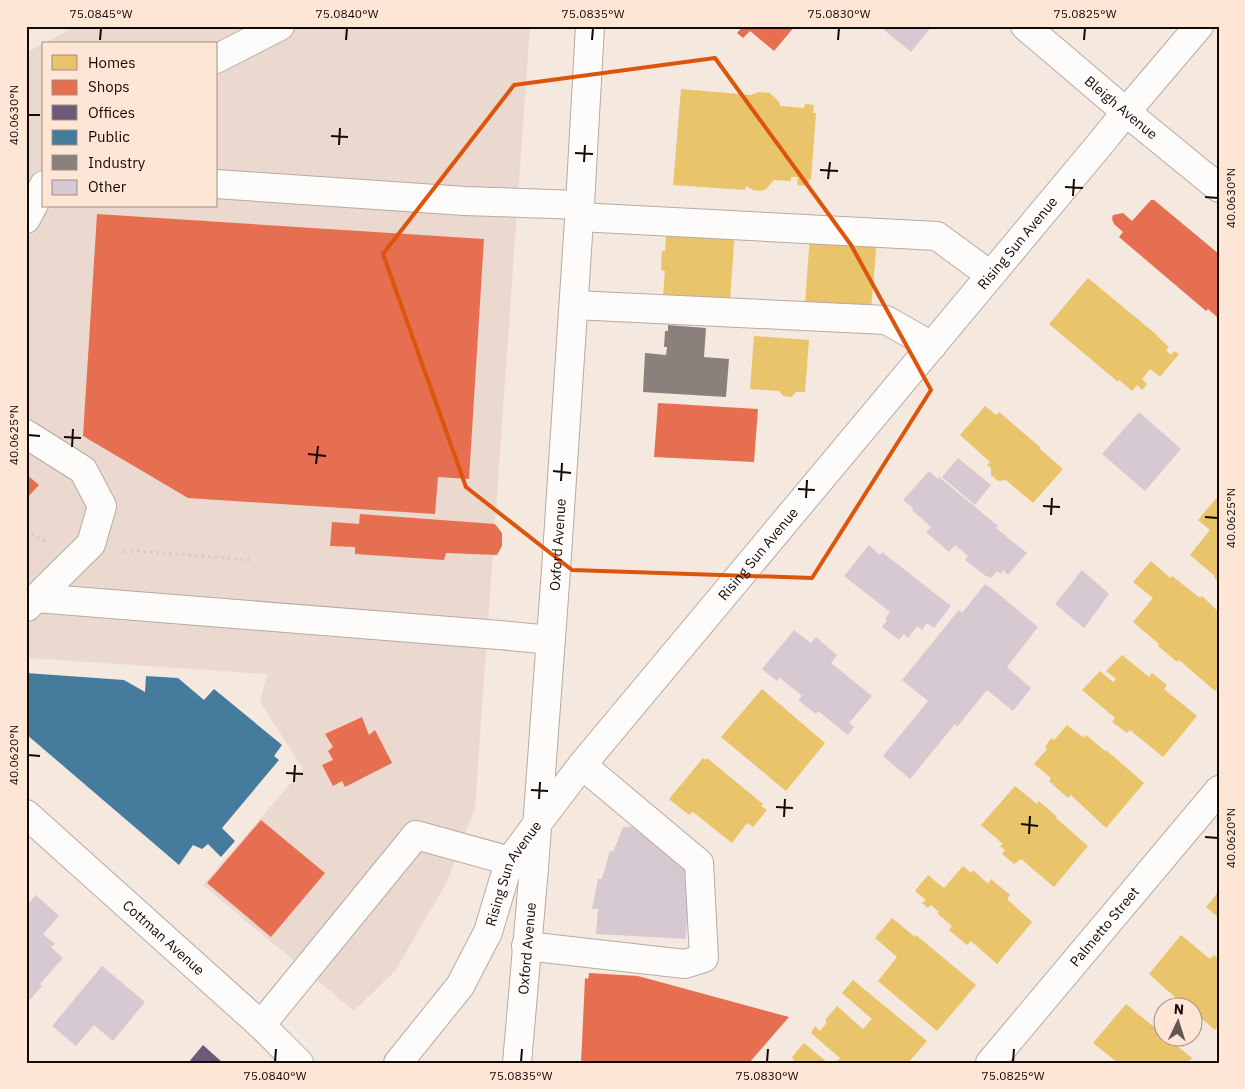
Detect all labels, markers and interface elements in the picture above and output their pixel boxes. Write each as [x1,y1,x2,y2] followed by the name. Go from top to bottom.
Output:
[70,6,133,21] text: 75.0845°W
[316,6,379,21] text: 75.0840°W
[562,6,625,21] text: 75.0835°W
[808,6,871,21] text: 75.0830°W
[1054,6,1117,21] text: 75.0825°W
[42,42,218,208] legend
[88,53,136,72] text: Homes
[1081,72,1161,143] street label: Bleigh Avenue
[88,77,130,96] text: Shops
[6,85,21,145] text: 40.0630°N
[88,103,135,122] text: Offices
[88,127,130,146] text: Public
[88,153,146,172] text: Industry
[1223,168,1238,228] text: 40.0630°N
[88,177,127,196] text: Other
[974,193,1062,293] street label: Rising Sun Avenue
[6,405,21,465] text: 40.0625°N
[1223,488,1238,548] text: 40.0625°N
[545,497,570,591] street label: Oxford Avenue
[714,504,802,604] street label: Rising Sun Avenue
[6,725,21,785] text: 40.0620°N
[1223,808,1238,868] text: 40.0620°N
[481,817,546,928] street label: Rising Sun Avenue
[1066,883,1143,970] street label: Palmetto Street
[119,896,209,979] street label: Cottman Avenue
[514,901,540,995] street label: Oxford Avenue
[1152,996,1202,1046] north arrow
[1173,1000,1185,1018] text: N
[244,1068,307,1083] text: 75.0840°W
[490,1068,553,1083] text: 75.0835°W
[736,1068,799,1083] text: 75.0830°W
[982,1068,1045,1083] text: 75.0825°W

